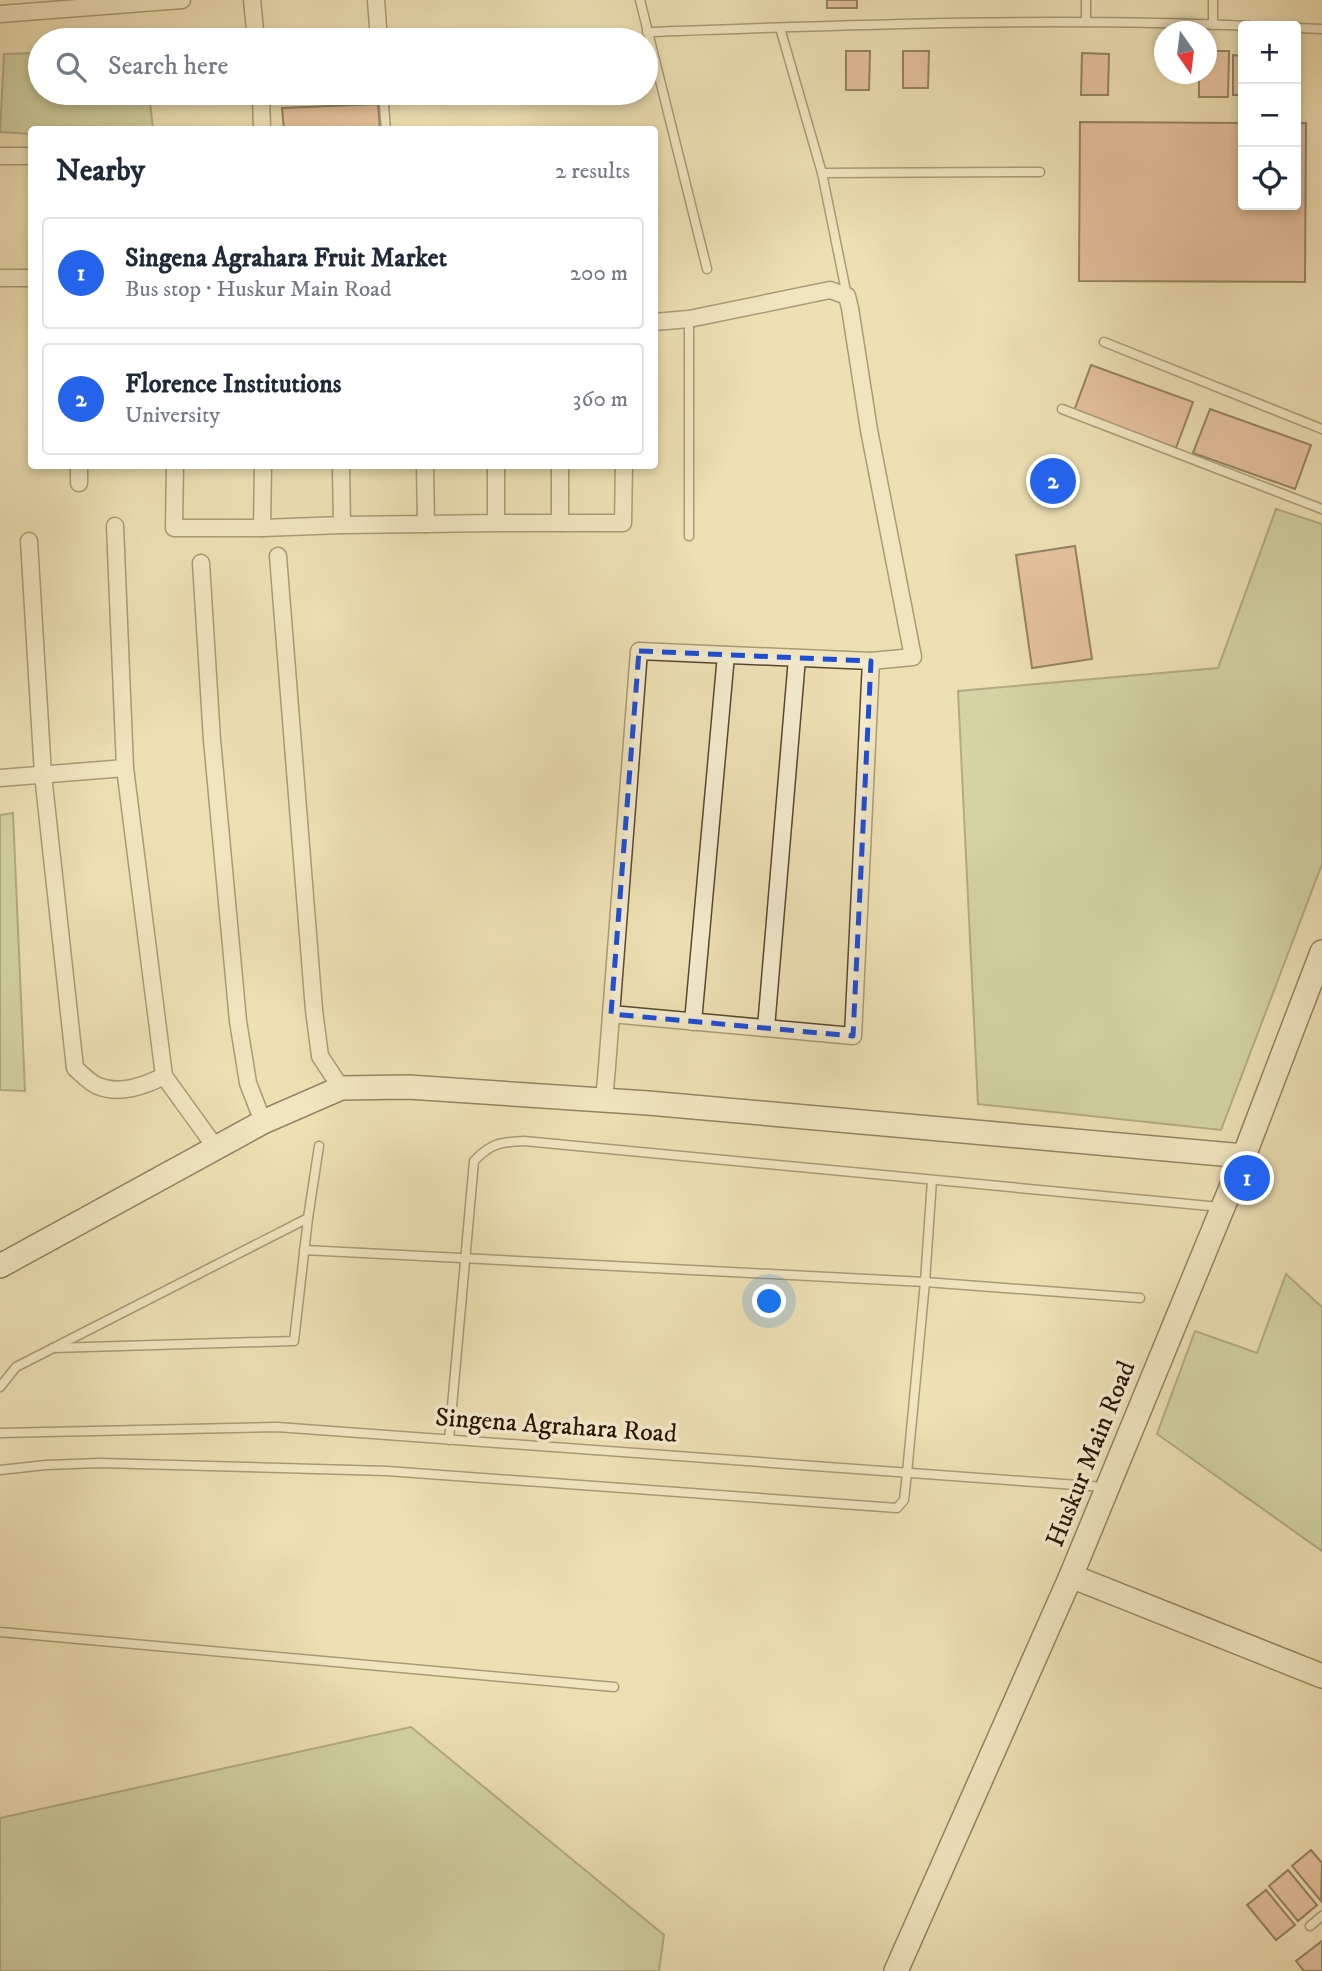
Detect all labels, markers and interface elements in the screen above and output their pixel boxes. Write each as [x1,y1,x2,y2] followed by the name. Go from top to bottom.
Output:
[1154,21,1217,84] north arrow
[1238,21,1301,210] map controls
[1238,21,1301,84] button: +
[28,28,658,105] search box
[52,48,90,86] icon: search
[108,50,228,83] text: Search here
[1238,84,1301,147] button: −
[1238,147,1301,210] button: locate
[56,153,145,190] text: Nearby
[555,157,630,186] text: 2 results
[125,242,447,275] text: Singena Agrahara Fruit Market
[77,259,85,288] text: 1
[570,259,628,288] text: 200 m
[125,275,391,304] text: Bus stop · Huskur Main Road
[125,368,341,401] text: Florence Institutions
[75,385,87,414] text: 2
[573,385,628,414] text: 360 m
[125,401,220,430] text: University
[1030,455,1076,507] pin: 2
[1224,1152,1270,1204] pin: 1
[752,1284,786,1318] your location
[1039,1356,1143,1552] street label: Huskur Main Road
[434,1401,678,1451] street label: Singena Agrahara Road

